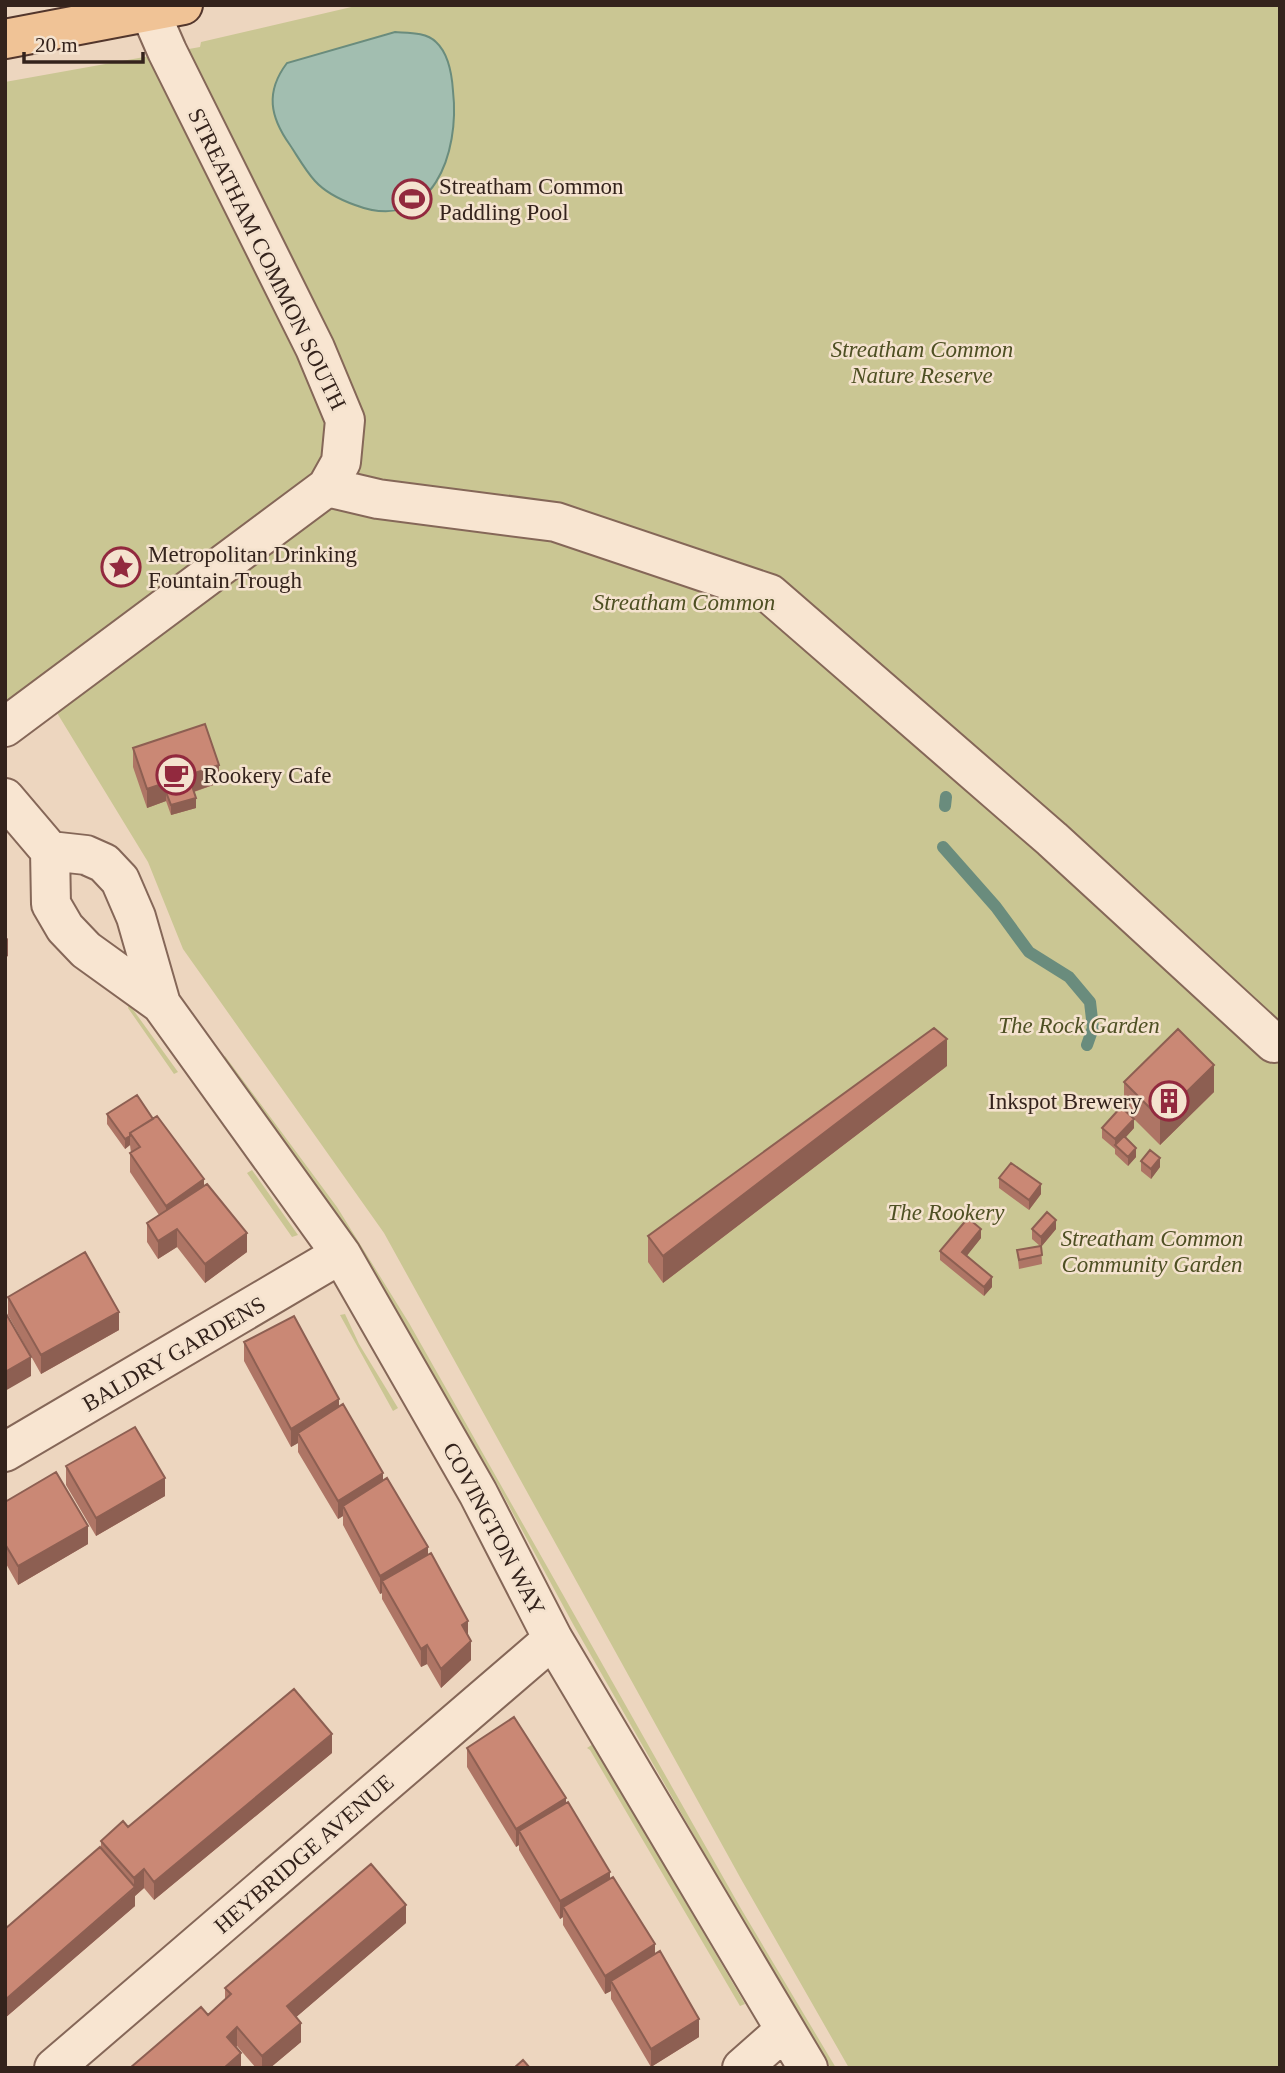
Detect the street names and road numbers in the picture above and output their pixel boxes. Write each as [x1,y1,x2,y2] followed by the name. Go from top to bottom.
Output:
[183,104,351,414] street label: STREATHAM COMMON SOUTH
[78,1291,270,1417] street label: BALDRY GARDENS
[438,1438,550,1620] street label: COVINGTON WAY
[209,1769,399,1939] street label: HEYBRIDGE AVENUE

